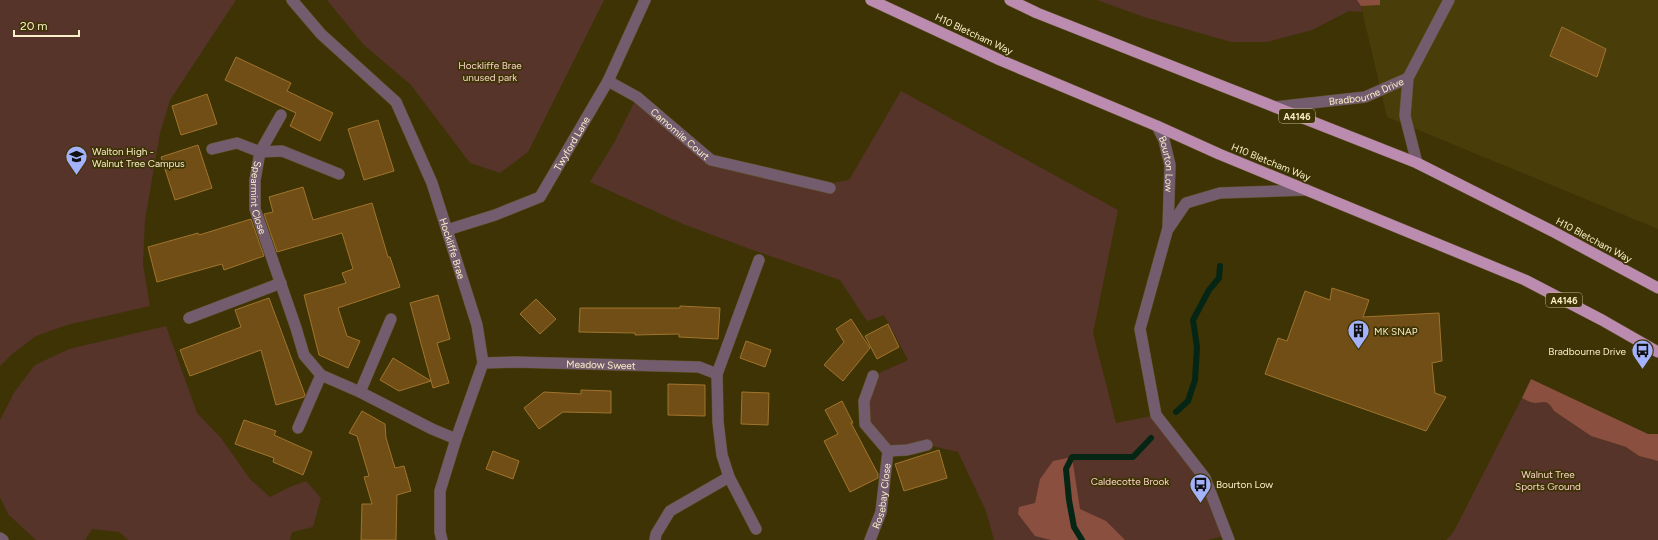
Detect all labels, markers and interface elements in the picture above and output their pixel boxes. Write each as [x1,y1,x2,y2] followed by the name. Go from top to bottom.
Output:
[933,10,1016,58] street label: H10 Bletcham Way
[14,12,79,38] scale bar
[20,19,48,33] text: 20 m
[458,59,522,84] park label: Hockliffe Brae unused park
[1328,74,1406,107] street label: Bradbourne Drive
[648,105,713,163] street label: Camomile Court
[1279,109,1315,123] road number: A4146
[550,113,593,173] street label: Twyford Lane
[1156,133,1176,193] street label: Bourton Low
[1229,140,1313,184] street label: H10 Bletcham Way
[63,144,89,177] school or university icon: Walton High - Walnut Tree Campus
[92,145,185,170] place label: Walton High - Walnut Tree Campus
[249,160,270,236] street label: Spearmint Close
[1554,214,1635,266] street label: H10 Bletcham Way
[437,216,469,281] street label: Hockliffe Brae
[1546,293,1582,307] road number: A4146
[1345,318,1371,351] building icon: MK SNAP
[1374,325,1418,338] place label: MK SNAP
[1629,338,1655,371] bus stop icon: Bradbourne Drive
[1548,345,1627,358] place label: Bradbourne Drive
[566,357,636,372] street label: Meadow Sweet
[869,462,893,530] street label: Rosebay Close
[1515,468,1581,493] park label: Walnut Tree Sports Ground
[1187,471,1213,504] bus stop icon: Bourton Low
[1091,475,1169,488] park label: Caldecotte Brook
[1216,478,1273,491] place label: Bourton Low

